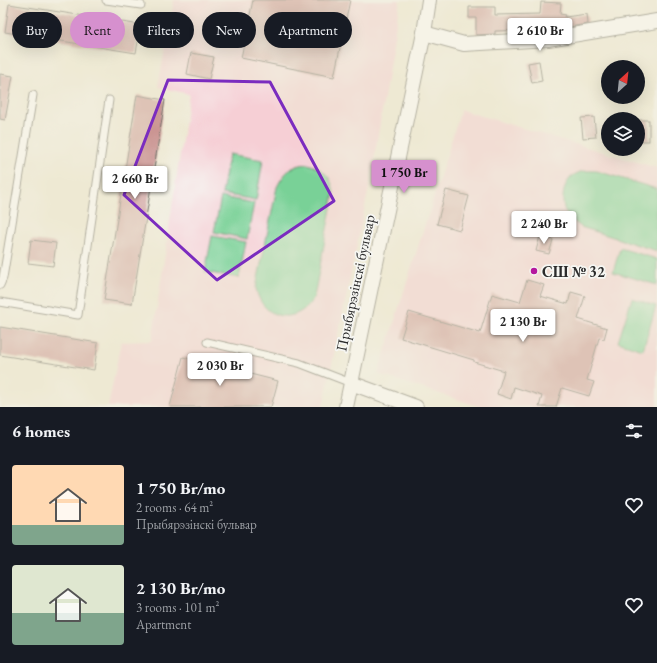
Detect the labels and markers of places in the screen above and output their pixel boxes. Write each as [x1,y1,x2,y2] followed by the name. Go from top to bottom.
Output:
[499,18,581,52] pin: 2 610 Br
[363,160,445,194] pin: 1 750 Br
[94,166,176,200] pin: 2 660 Br
[503,211,585,245] pin: 2 240 Br
[542,262,605,281] place label: СШ № 32
[529,266,539,276] marker: СШ № 32
[482,309,564,343] pin: 2 130 Br
[179,353,261,387] pin: 2 030 Br

